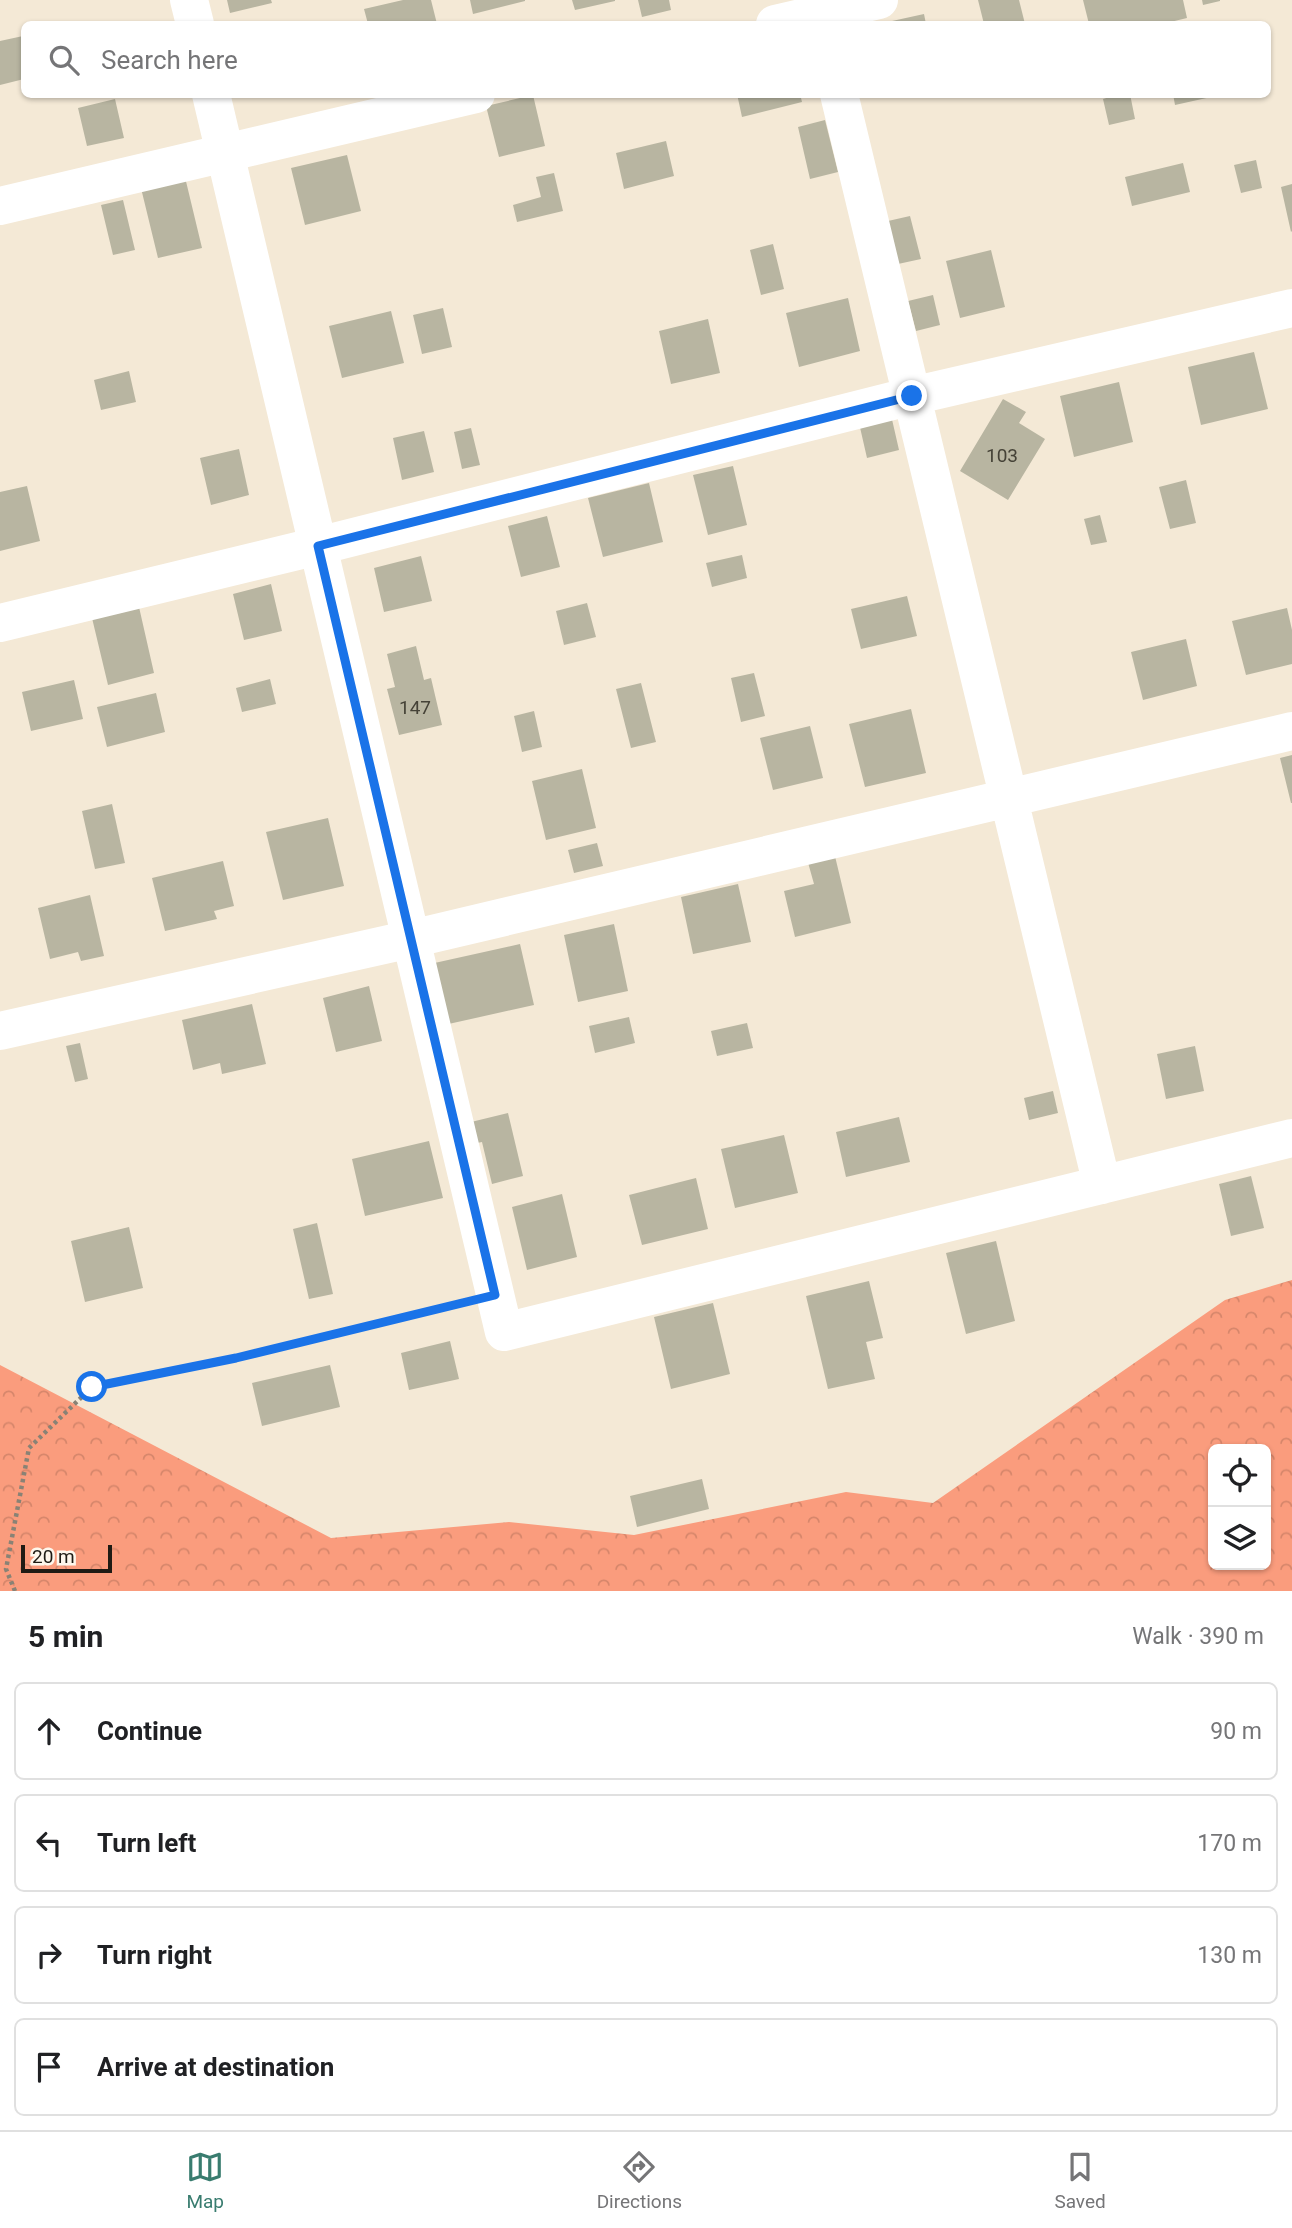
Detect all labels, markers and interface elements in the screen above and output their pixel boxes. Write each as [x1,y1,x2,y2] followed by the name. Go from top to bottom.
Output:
[21,21,1271,98] search box
[45,41,83,79] icon: search
[101,45,238,75] text: Search here
[896,380,927,411] route end
[986,444,1018,467] house number: 103
[399,696,431,719] house number: 147
[76,1371,107,1402] route start
[1208,1444,1271,1570] map controls
[1208,1444,1271,1507] button: locate
[1208,1507,1271,1570] button: layers
[21,1542,112,1574] scale bar
[32,1545,75,1568] text: 20 m
[28,1619,103,1654] text: 5 min
[1132,1623,1264,1650] text: Walk · 390 m
[30,1712,68,1750] icon: ahead
[97,1716,202,1746] text: Continue
[1210,1718,1262,1745] text: 90 m
[30,1824,68,1862] icon: left
[97,1828,196,1858] text: Turn left
[1197,1830,1262,1857] text: 170 m
[30,1936,68,1974] icon: right
[97,1940,212,1970] text: Turn right
[1197,1942,1262,1969] text: 130 m
[30,2048,68,2086] icon: arrive
[97,2052,334,2082] text: Arrive at destination
[186,2148,224,2213] tab: Map
[597,2148,682,2213] tab: Directions
[1054,2148,1106,2213] tab: Saved

